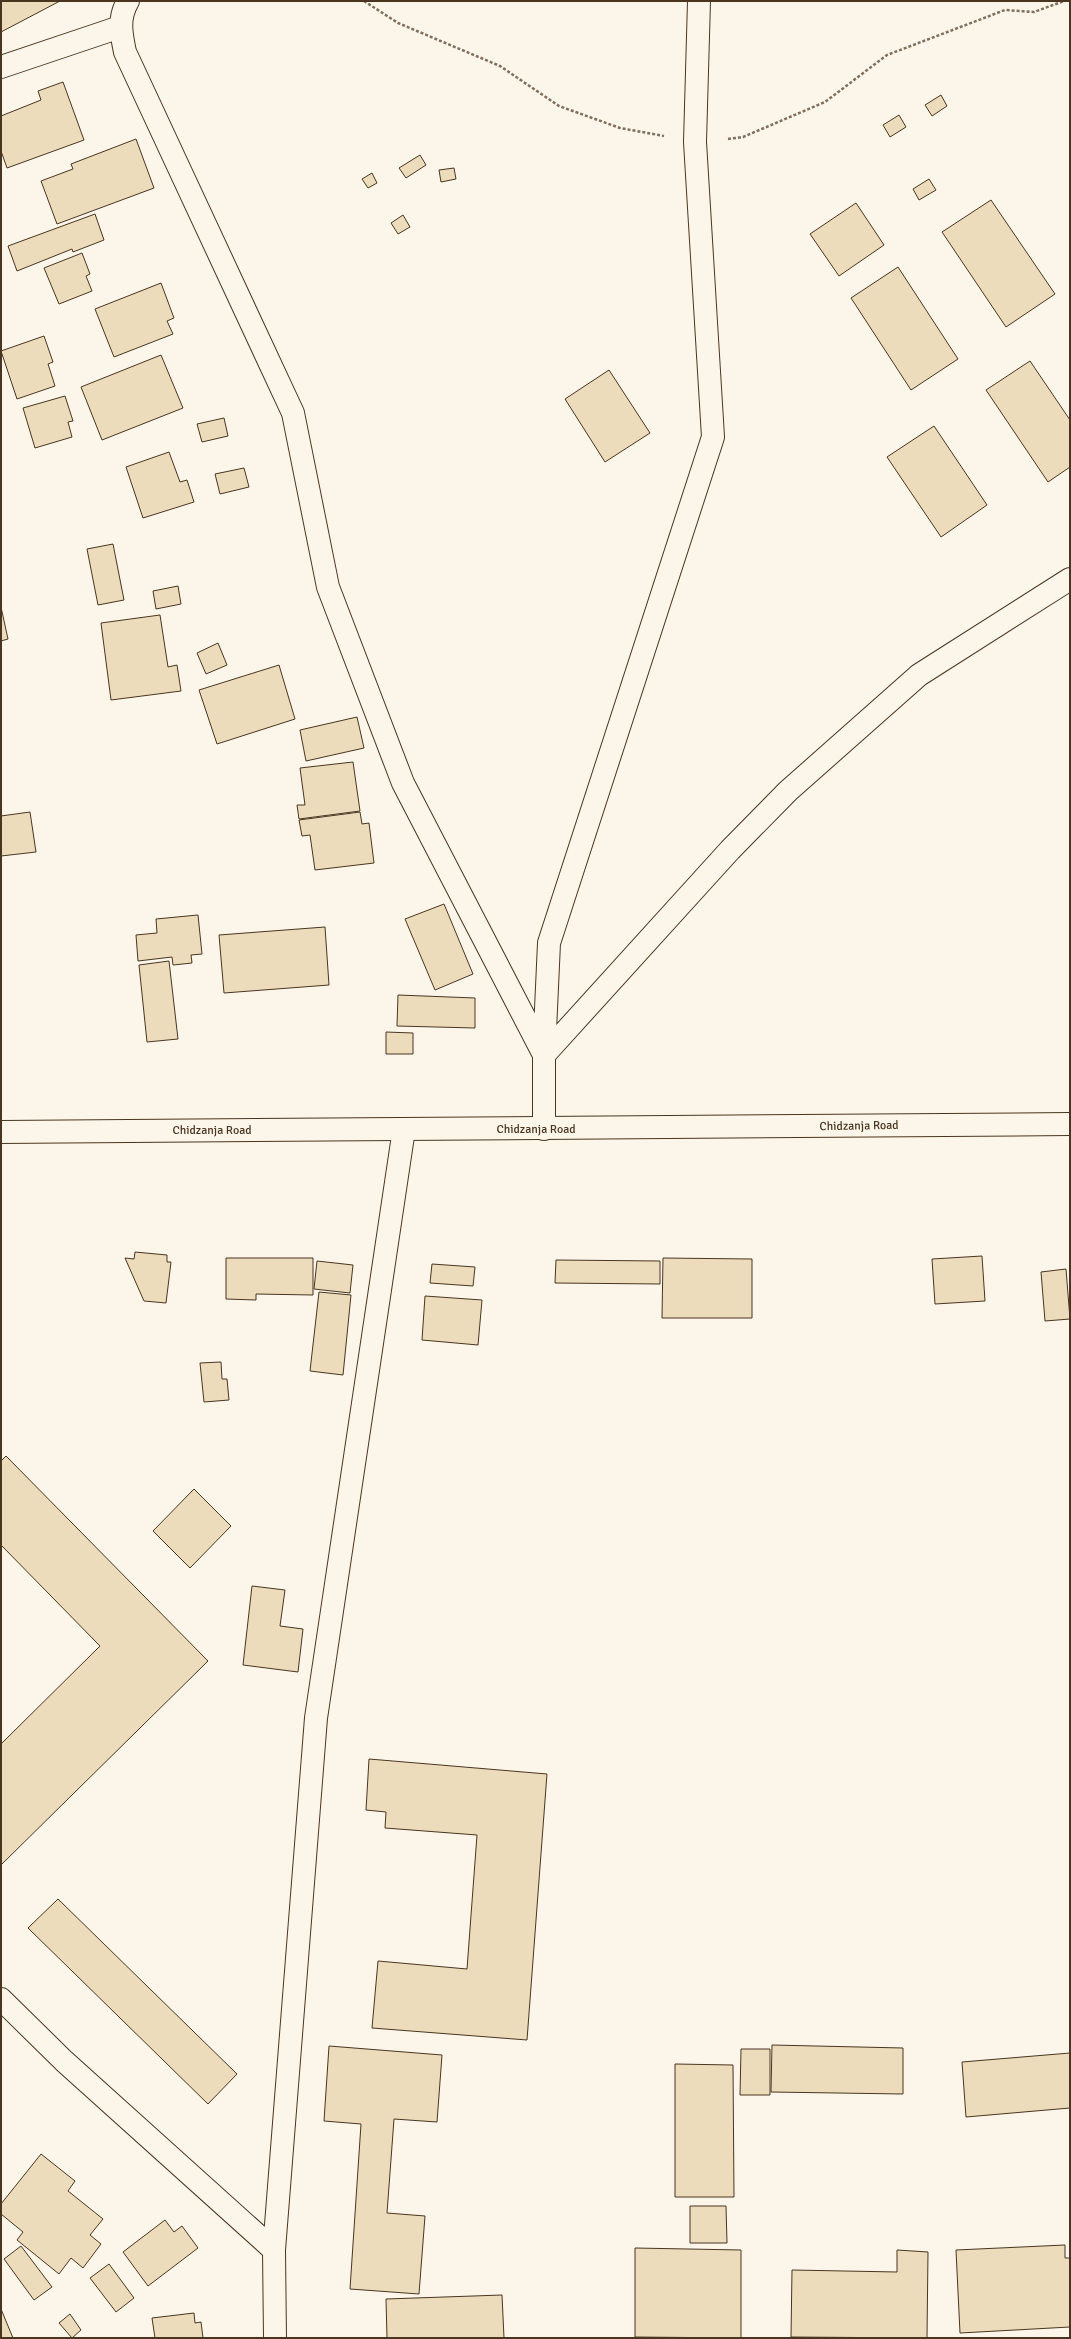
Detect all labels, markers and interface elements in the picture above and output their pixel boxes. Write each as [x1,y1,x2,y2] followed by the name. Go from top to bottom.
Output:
[819,1118,899,1134] street label: Chidzanja Road
[496,1122,576,1137] street label: Chidzanja Road
[172,1123,252,1138] street label: Chidzanja Road

